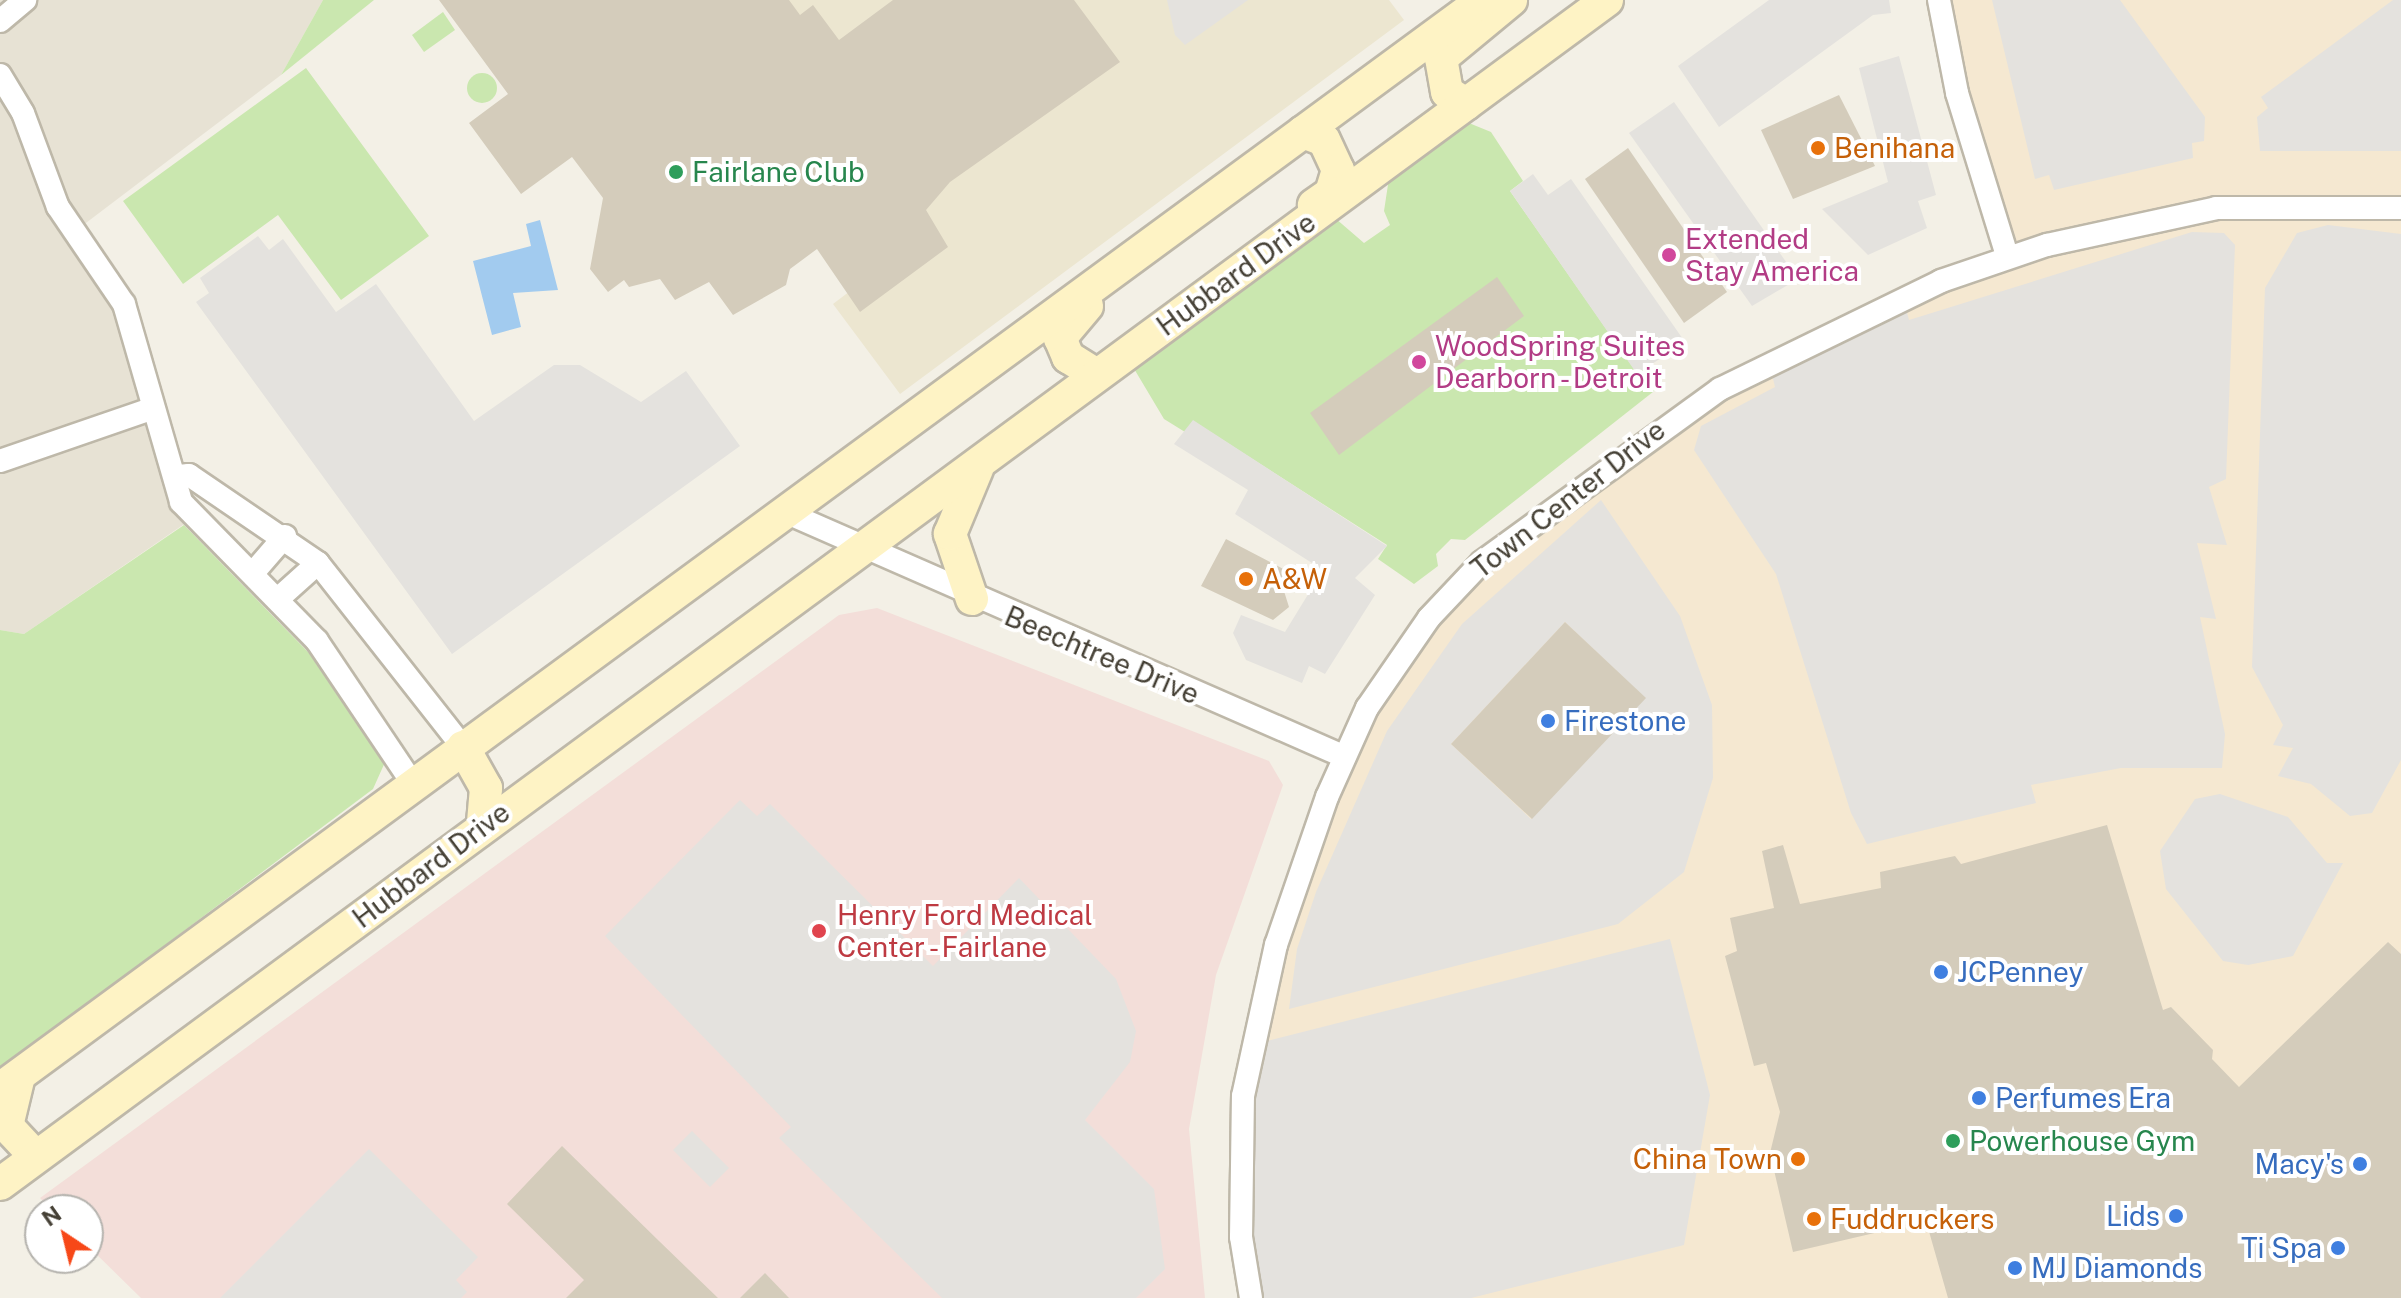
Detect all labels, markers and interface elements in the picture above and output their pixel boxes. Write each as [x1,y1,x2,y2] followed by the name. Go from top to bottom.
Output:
[1834,131,1955,165] place label: Benihana
[1809,139,1827,157] marker: Benihana
[692,155,865,189] place label: Fairlane Club
[667,163,685,181] marker: Fairlane Club
[1150,205,1322,343] street label: Hubbard Drive
[1685,222,1859,288] place label: Extended Stay America
[1660,246,1678,264] marker: Extended Stay America
[1435,329,1685,395] place label: WoodSpring Suites Dearborn - Detroit
[1410,353,1428,371] marker: WoodSpring Suites Dearborn - Detroit
[1464,413,1672,585] street label: Town Center Drive
[1262,562,1327,596] place label: A&W
[1237,570,1255,588] marker: A&W
[1000,599,1204,711] street label: Beechtree Drive
[1564,704,1686,738] place label: Firestone
[1539,712,1557,730] marker: Firestone
[346,795,516,935] street label: Hubbard Drive
[837,898,1093,964] place label: Henry Ford Medical Center - Fairlane
[808,920,830,942] marker: Henry Ford Medical Center - Fairlane
[1957,955,2084,989] place label: JCPenney
[1932,963,1950,981] marker: JCPenney
[1995,1081,2171,1115] place label: Perfumes Era
[1970,1089,1988,1107] marker: Perfumes Era
[1969,1124,2195,1158] place label: Powerhouse Gym
[1944,1132,1962,1150] marker: Powerhouse Gym
[1633,1142,1782,1176] place label: China Town
[2255,1147,2344,1181] place label: Macy's
[1789,1150,1807,1168] marker: China Town
[2351,1155,2369,1173] marker: Macy's
[24,1194,104,1274] north arrow
[2106,1199,2160,1233] place label: Lids
[37,1200,66,1232] text: N
[1830,1202,1994,1236] place label: Fuddruckers
[2167,1207,2185,1225] marker: Lids
[1805,1210,1823,1228] marker: Fuddruckers
[2241,1231,2322,1265] place label: Ti Spa
[2329,1239,2347,1257] marker: Ti Spa
[2031,1251,2202,1285] place label: MJ Diamonds
[2006,1259,2024,1277] marker: MJ Diamonds

